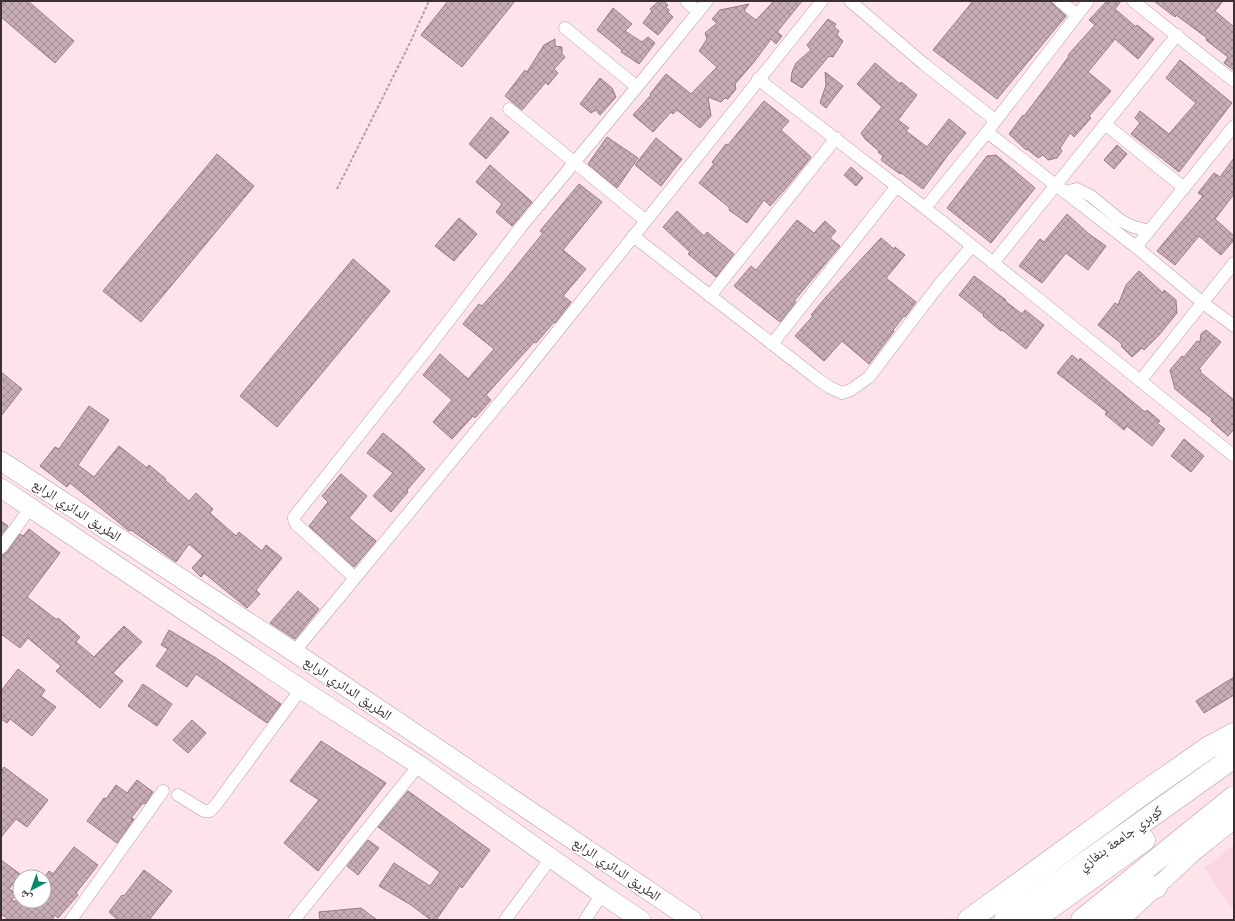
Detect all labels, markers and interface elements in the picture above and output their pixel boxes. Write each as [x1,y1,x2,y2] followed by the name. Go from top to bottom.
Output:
[28,475,125,548] street label: الطريق الدائري الرابع
[299,652,395,726] street label: الطريق الدائري الرابع
[1074,801,1167,877] street label: كوبري جامعة بنغازي
[568,833,664,907] street label: الطريق الدائري الرابع
[12,869,52,909] north arrow
[16,886,35,906] text: ش

